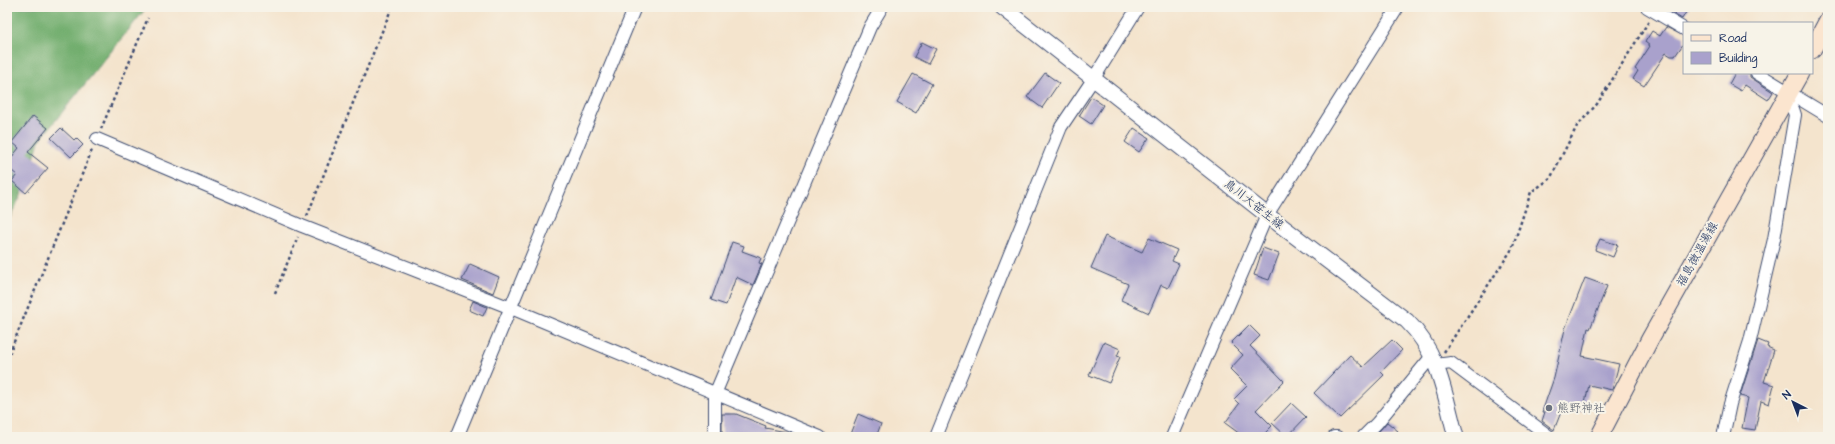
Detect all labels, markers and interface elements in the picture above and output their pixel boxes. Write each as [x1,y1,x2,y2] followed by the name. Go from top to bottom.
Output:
[1683,22,1813,74] legend
[1719,30,1747,47] text: Road
[1719,50,1757,68] text: Building
[1220,176,1287,233] street label: 鳥川大笹生線
[1673,219,1722,290] street label: 福島微温湯線
[1773,382,1813,422] north arrow
[1779,387,1794,403] text: N
[1557,400,1605,417] place label: 熊野神社
[1544,403,1554,413] marker: 熊野神社

